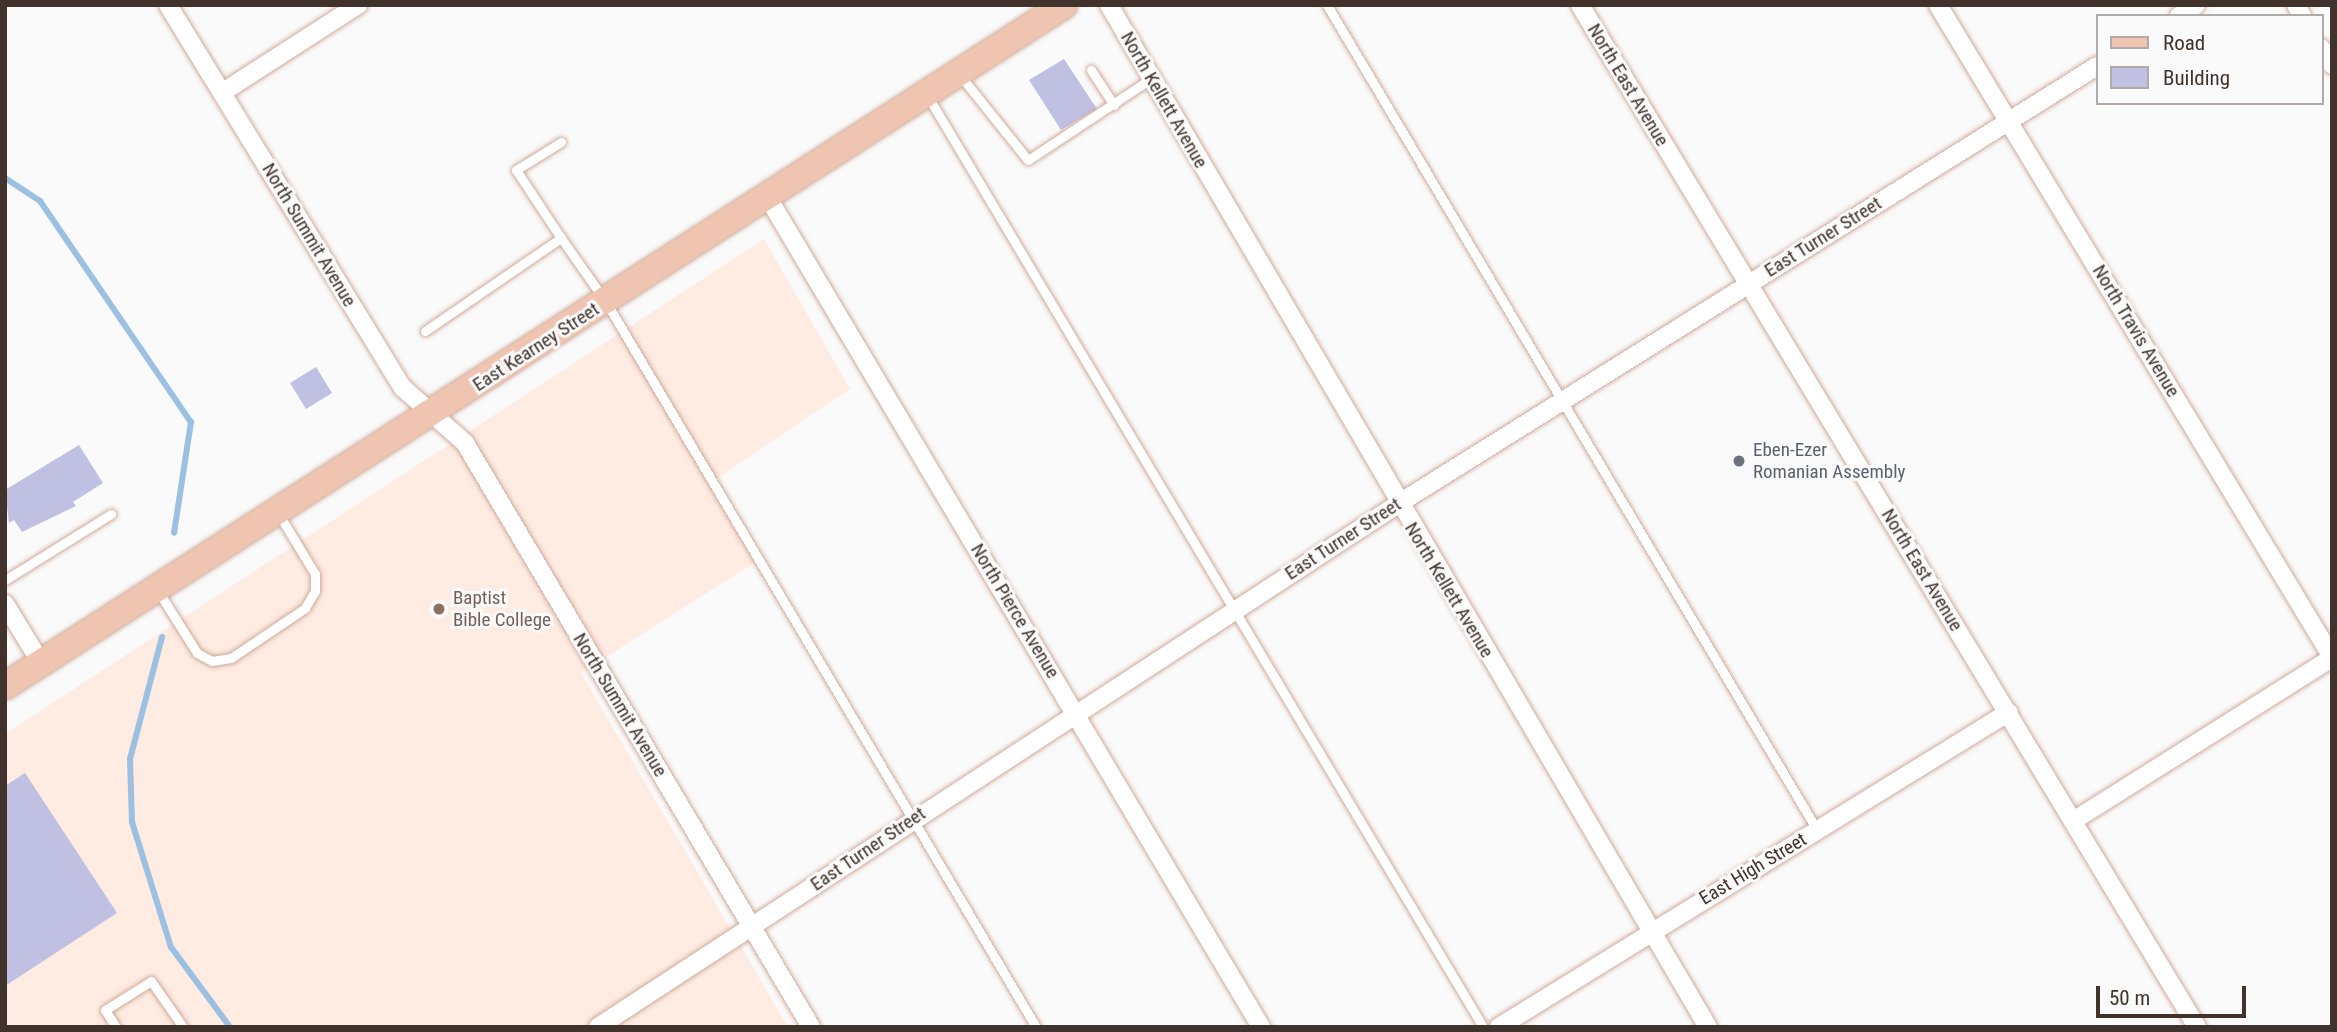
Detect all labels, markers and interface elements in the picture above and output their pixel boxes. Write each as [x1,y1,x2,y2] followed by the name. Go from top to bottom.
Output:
[2096,14,2323,105] legend
[1583,20,1673,150] street label: North East Avenue
[1116,28,1212,172] street label: North Kellett Avenue
[2163,31,2205,55] text: Road
[2163,66,2230,90] text: Building
[257,159,361,311] street label: North Summit Avenue
[1760,192,1886,282] street label: East Turner Street
[2087,261,2185,401] street label: North Travis Avenue
[469,298,603,396] street label: East Kearney Street
[1753,439,1905,483] place label: Eben-Ezer Romanian Assembly
[1731,453,1747,469] marker: Eben-Ezer Romanian Assembly
[1281,493,1405,585] street label: East Turner Street
[1877,505,1967,635] street label: North East Avenue
[1400,518,1498,662] street label: North Kellett Avenue
[966,540,1064,682] street label: North Pierce Avenue
[453,587,551,631] place label: Baptist Bible College
[431,601,447,617] marker: Baptist Bible College
[568,629,672,781] street label: North Summit Avenue
[806,802,930,896] street label: East Turner Street
[1695,828,1811,910] street label: East High Street
[2099,972,2250,1016] scale bar
[2109,986,2150,1010] text: 50 m

